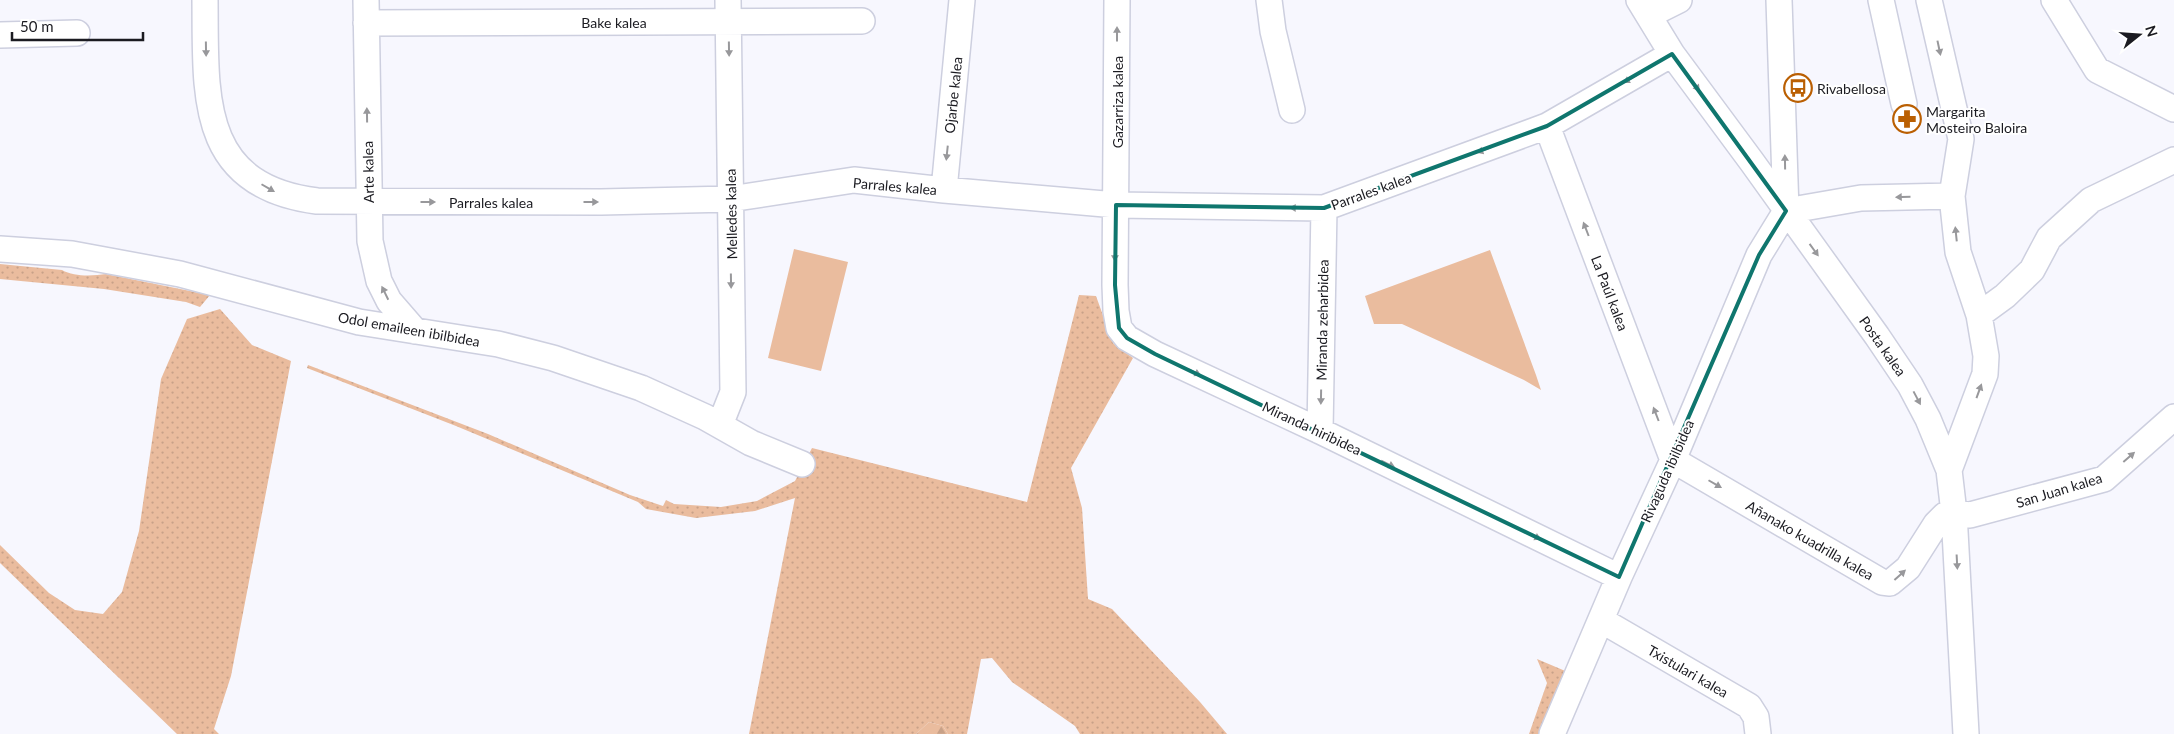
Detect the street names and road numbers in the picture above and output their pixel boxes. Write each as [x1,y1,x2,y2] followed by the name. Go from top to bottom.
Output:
[581,14,647,31] street label: Bake kalea
[941,56,965,134] street label: Ojarbe kalea
[1109,56,1126,148] street label: Gazarriza kalea
[359,141,377,203] street label: Arte kalea
[722,168,740,260] street label: Melledes kalea
[1329,169,1414,213] street label: Parrales kalea
[852,174,938,198] street label: Parrales kalea
[449,194,533,211] street label: Parrales kalea
[1588,253,1632,333] street label: La Paúl kalea
[1312,259,1332,381] street label: Miranda zeharbidea
[337,308,481,350] street label: Odol emaileen ibilbidea
[1856,313,1910,379] street label: Posta kalea
[1260,398,1364,458] street label: Miranda hiribidea
[1637,417,1697,525] street label: Rivaguda ibilbidea
[2014,469,2104,511] street label: San Juan kalea
[1743,497,1877,583] street label: Añanako kuadrilla kalea
[1645,641,1731,701] street label: Txistulari kalea

